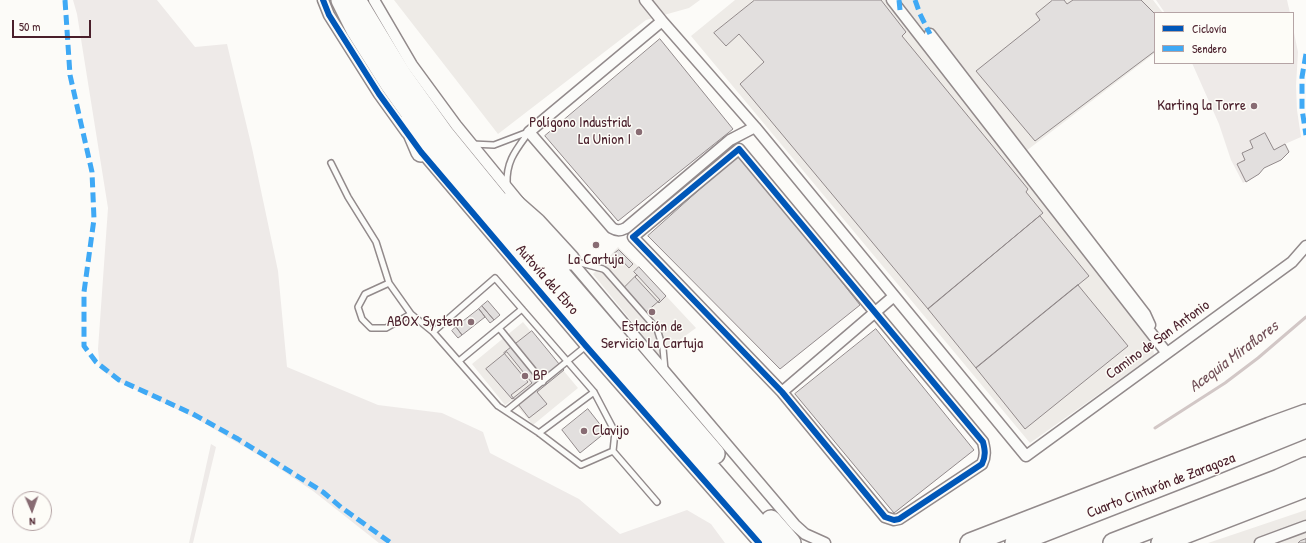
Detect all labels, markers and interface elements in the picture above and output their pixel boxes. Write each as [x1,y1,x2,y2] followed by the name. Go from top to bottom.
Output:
[14,12,93,38] scale bar
[1154,12,1294,64] legend
[19,18,40,35] text: 50 m
[1192,20,1226,37] text: Ciclovía
[1192,40,1227,57] text: Sendero
[1157,97,1246,115] place label: Karting la Torre
[1249,101,1259,111] marker: Karting la Torre
[529,114,631,149] place label: Polígono Industrial La Union I
[634,127,644,137] marker: Polígono Industrial La Union I
[591,240,601,250] marker: La Cartuja
[512,241,582,319] street label: Autovía del Ebro
[568,251,624,269] place label: La Cartuja
[1103,296,1213,384] street label: Camino de San Antonio
[647,307,657,317] marker: Estación de Servicio La Cartuja
[387,313,463,331] place label: ABOX System
[466,317,476,327] marker: ABOX System
[1186,317,1282,397] water label: Acequia Miraflores
[601,318,703,353] place label: Estación de Servicio La Cartuja
[533,367,548,385] place label: BP
[520,371,530,381] marker: BP
[592,422,629,440] place label: Clavijo
[579,426,589,436] marker: Clavijo
[1084,449,1238,523] street label: Cuarto Cinturón de Zaragoza
[12,491,52,531] north arrow
[29,515,36,529] text: N

